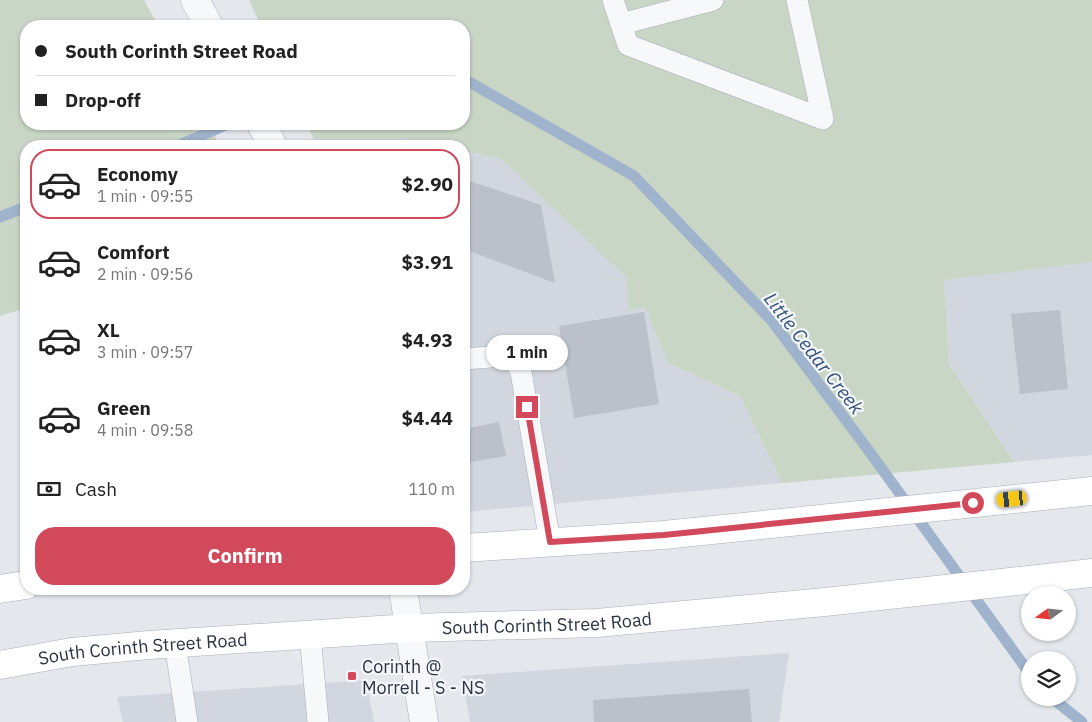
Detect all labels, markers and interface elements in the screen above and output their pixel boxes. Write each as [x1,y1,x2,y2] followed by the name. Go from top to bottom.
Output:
[65,39,298,63] text: South Corinth Street Road
[65,88,141,112] text: Drop-off
[37,162,82,207] icon: car
[97,162,178,186] text: Economy
[401,172,453,196] text: $2.90
[97,186,193,206] text: 1 min · 09:55
[37,240,82,285] icon: car
[97,240,170,264] text: Comfort
[401,250,453,274] text: $3.91
[97,264,193,284] text: 2 min · 09:56
[759,287,870,420] water label: Little Cedar Creek
[37,318,82,363] icon: car
[97,318,120,342] text: XL
[401,328,453,352] text: $4.93
[486,334,568,370] callout: 1 min
[97,342,193,362] text: 3 min · 09:57
[506,342,548,362] text: 1 min
[37,396,82,441] icon: car
[97,396,151,420] text: Green
[516,396,538,418] route end
[401,406,453,430] text: $4.44
[97,420,193,440] text: 4 min · 09:58
[35,475,63,503] icon: cash
[75,477,117,501] text: Cash
[408,479,455,499] text: 110 m
[996,490,1027,508] car
[962,492,984,514] route start
[35,527,455,585] button: Confirm
[1021,586,1076,641] north arrow
[1021,586,1076,706] map controls
[442,607,653,639] street label: South Corinth Street Road
[36,627,248,669] street label: South Corinth Street Road
[1021,651,1076,706] button: layers
[362,655,484,699] place label: Corinth @ Morrell - S - NS
[346,670,358,682] marker: Corinth @ Morrell - S - NS

